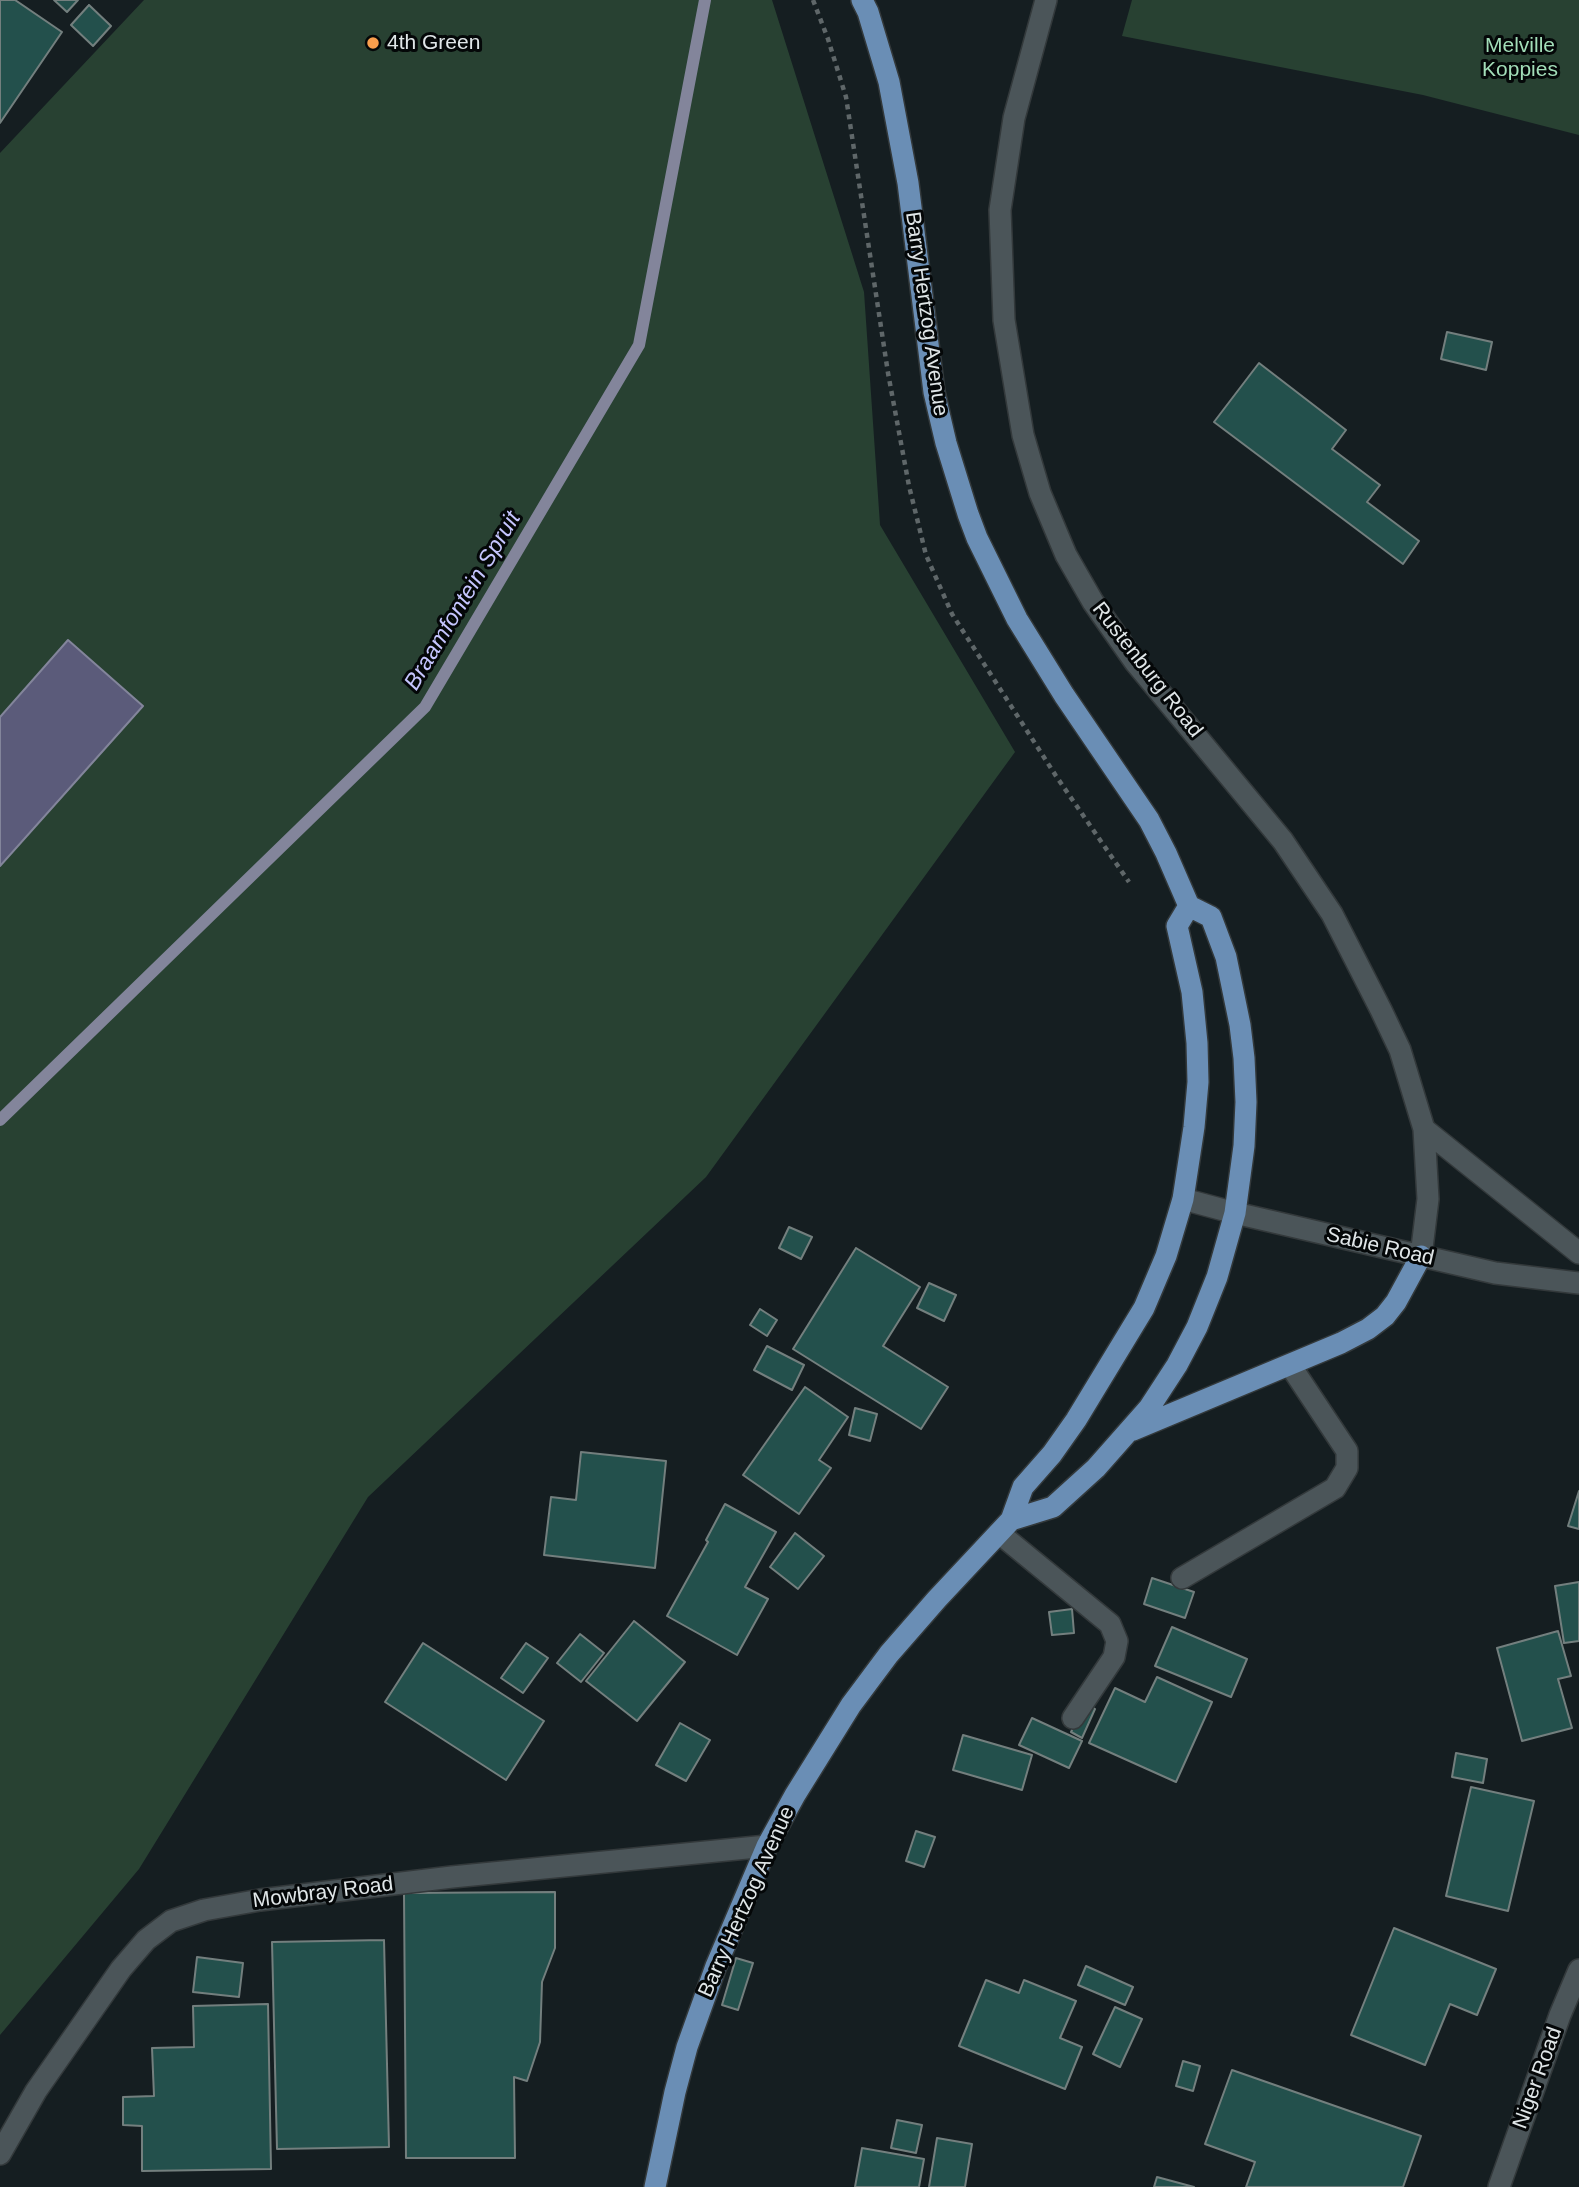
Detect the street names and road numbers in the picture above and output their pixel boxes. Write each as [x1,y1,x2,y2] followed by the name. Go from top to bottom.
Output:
[899,210,953,418] street label: Barry Hertzog Avenue
[1086,597,1208,743] street label: Rustenburg Road
[1324,1222,1436,1272] street label: Sabie Road
[694,1803,800,2001] street label: Barry Hertzog Avenue
[251,1872,395,1914] street label: Mowbray Road
[1508,2024,1568,2132] street label: Niger Road

